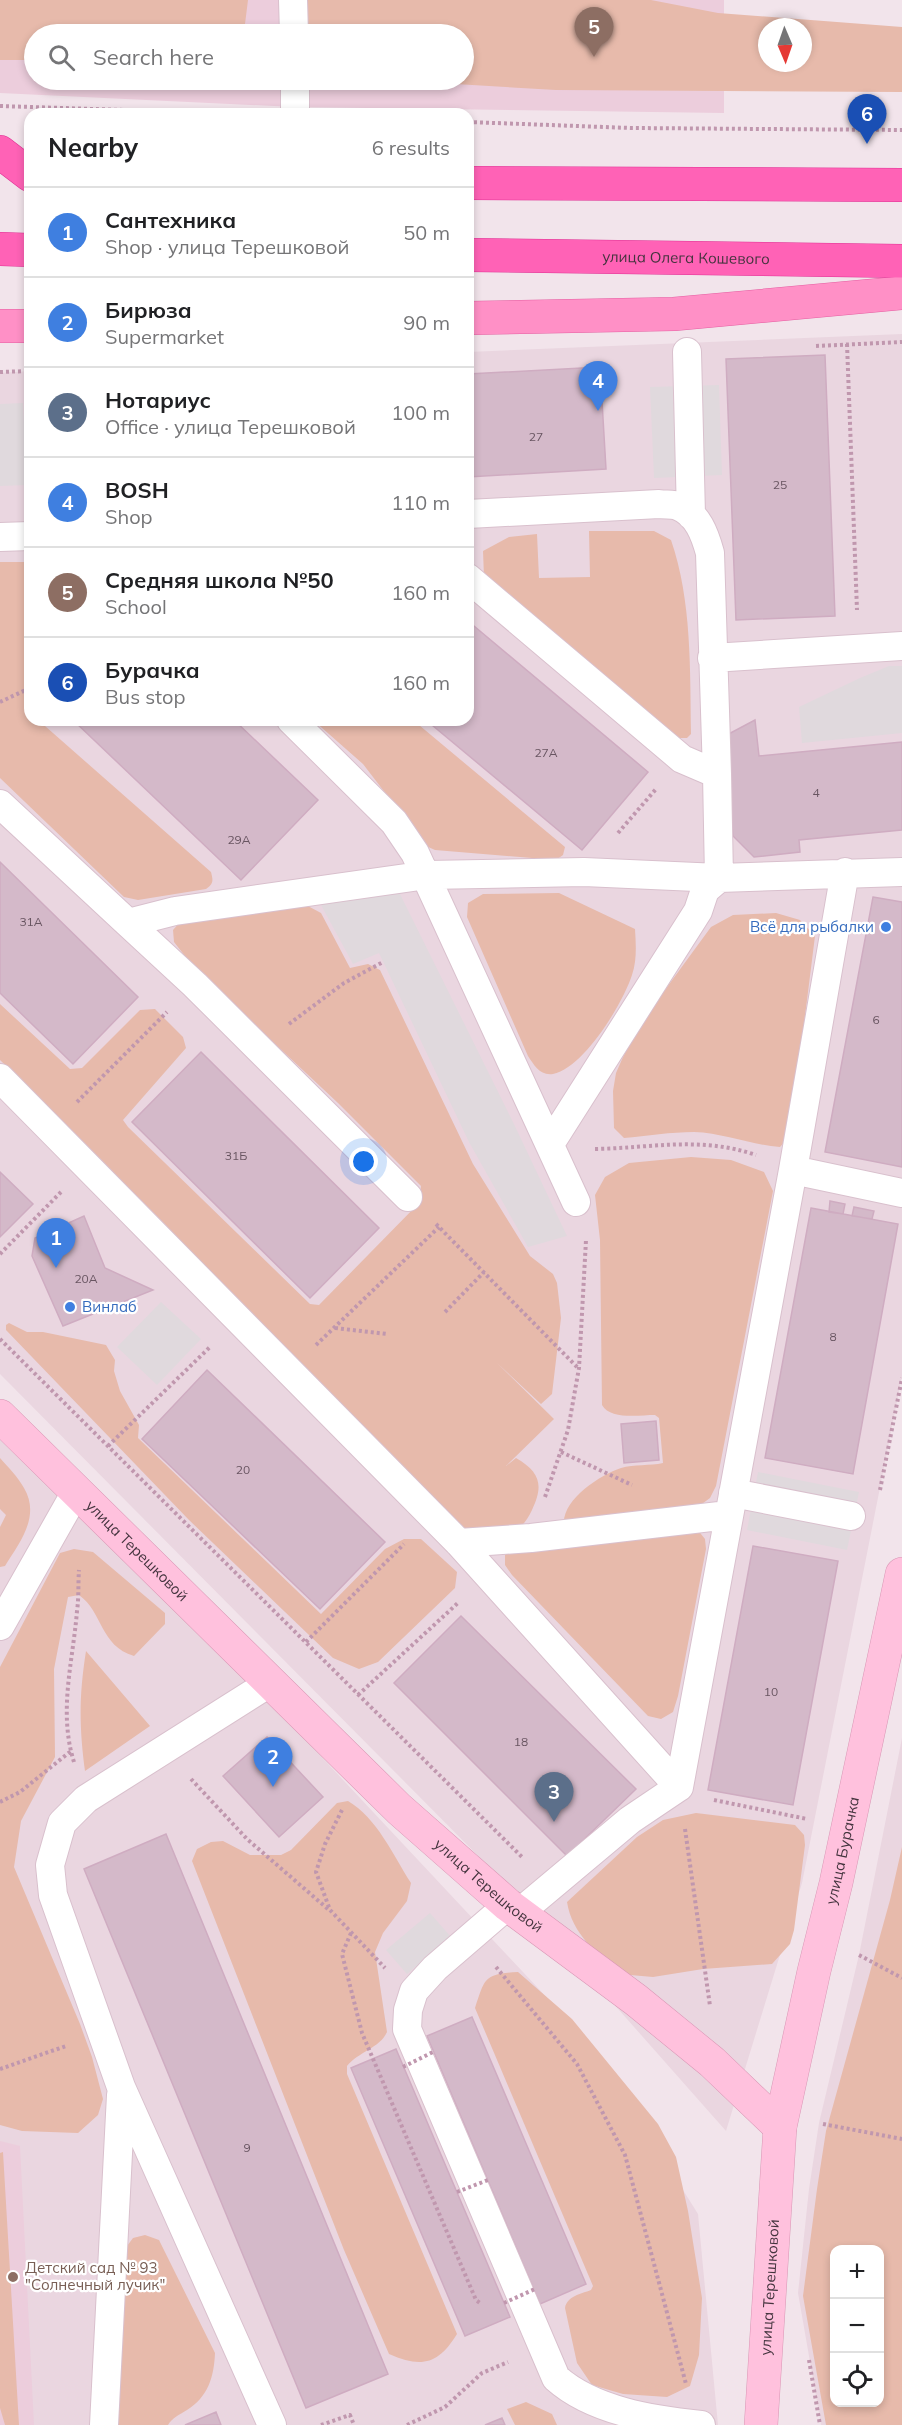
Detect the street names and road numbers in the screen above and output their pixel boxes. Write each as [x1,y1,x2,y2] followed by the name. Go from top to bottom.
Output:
[602,247,770,268] street label: улица Олега Кошевого
[82,1496,192,1605] street label: улица Терешковой
[821,1795,863,1906] street label: улица Бурачка
[430,1834,547,1937] street label: улица Терешковой
[755,2219,783,2356] street label: улица Терешковой

